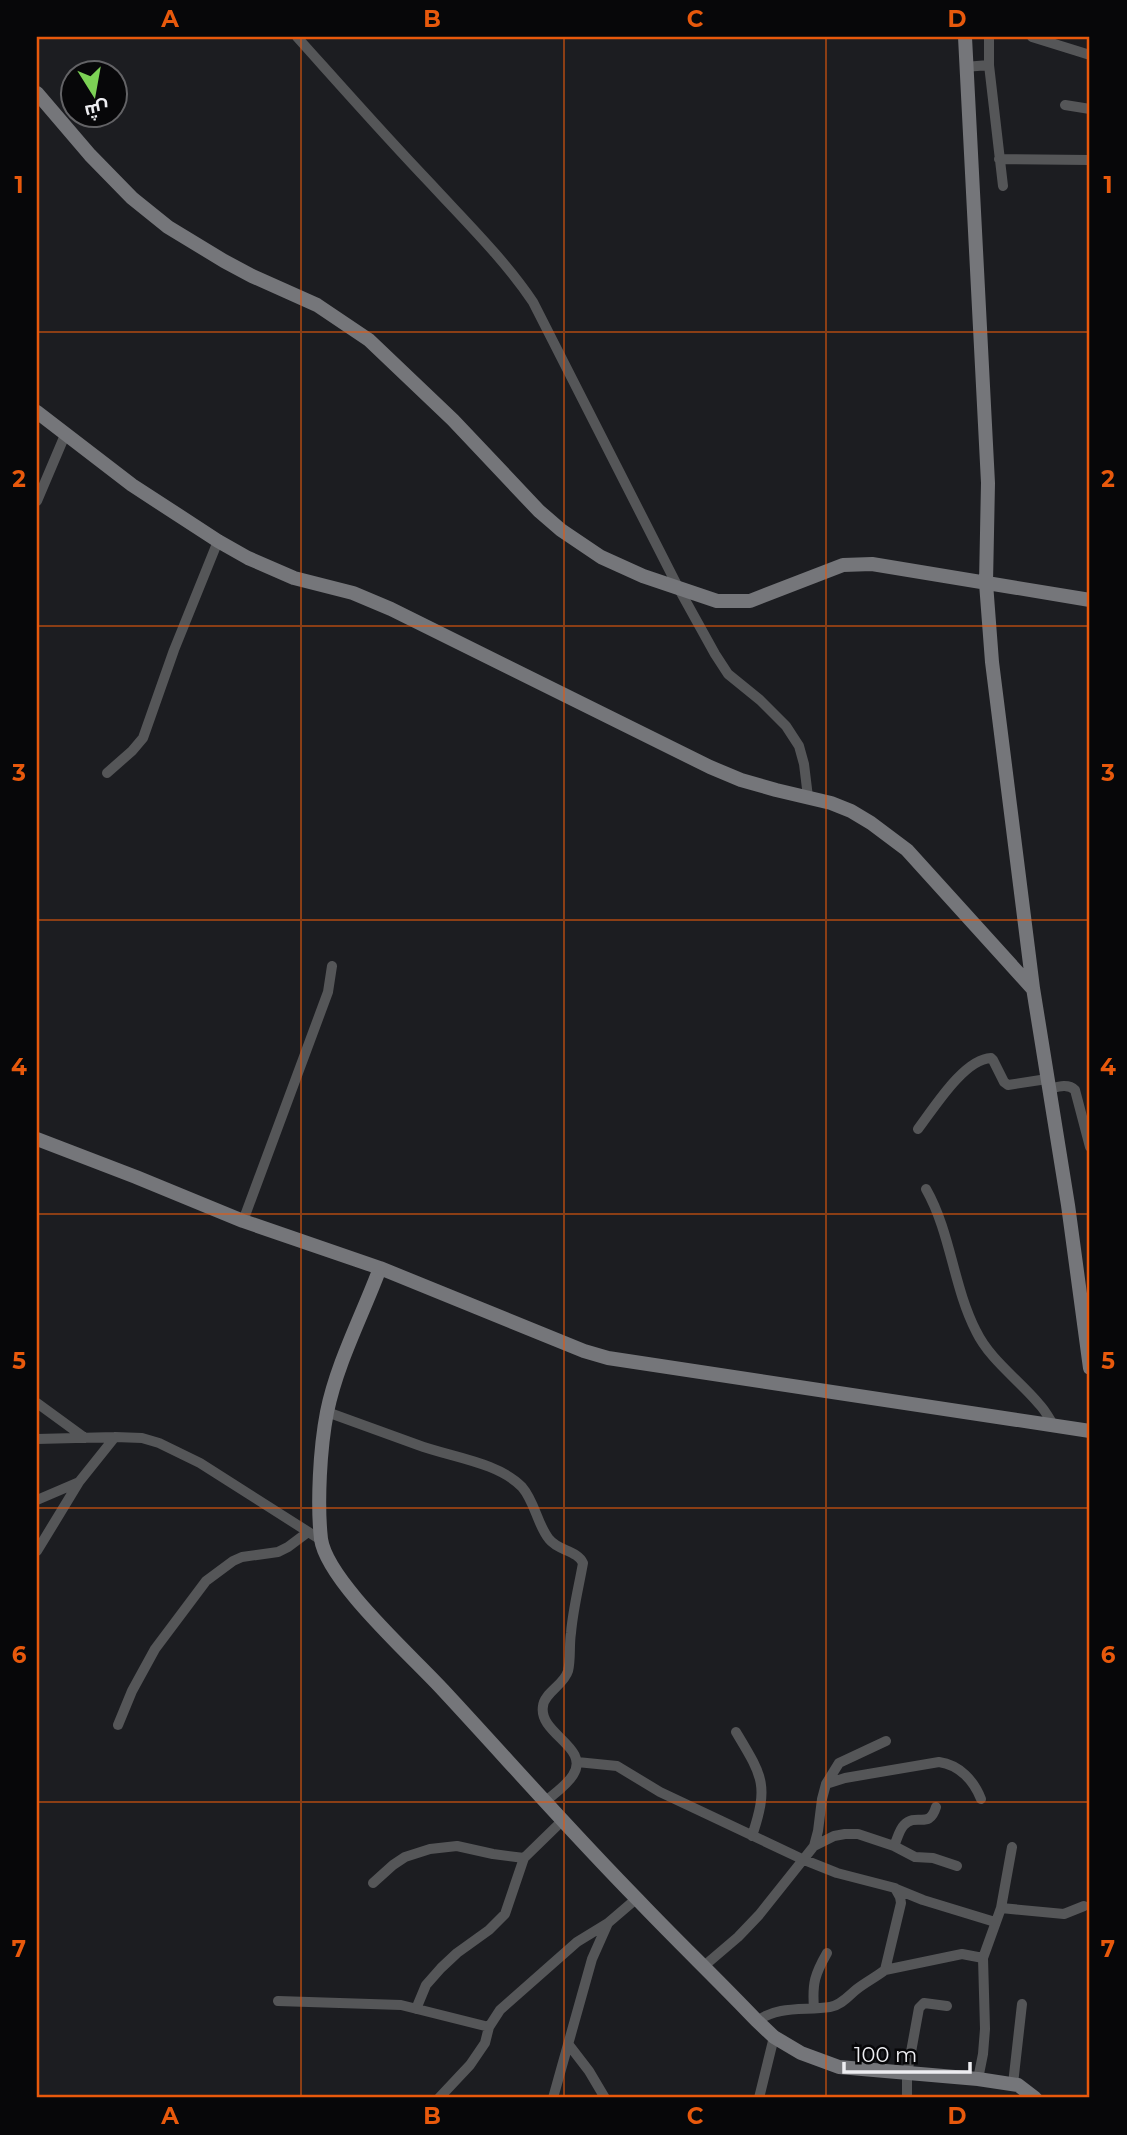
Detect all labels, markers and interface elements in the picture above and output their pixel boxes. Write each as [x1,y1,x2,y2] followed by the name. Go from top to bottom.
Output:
[160,5,179,33] text: A
[423,5,441,33] text: B
[687,5,704,33] text: C
[948,5,967,33] text: D
[60,60,130,130] north arrow
[83,97,111,124] text: ش
[14,171,24,199] text: 1
[1103,171,1113,199] text: 1
[12,465,26,493] text: 2
[1101,465,1115,493] text: 2
[11,759,26,787] text: 3
[1100,759,1115,787] text: 3
[11,1053,27,1081] text: 4
[1100,1053,1116,1081] text: 4
[12,1347,26,1375] text: 5
[1101,1347,1115,1375] text: 5
[12,1641,27,1669] text: 6
[1101,1641,1116,1669] text: 6
[12,1935,26,1963] text: 7
[1101,1935,1115,1963] text: 7
[844,2030,970,2074] scale bar
[854,2042,917,2067] text: 100 m
[160,2102,179,2130] text: A
[423,2102,441,2130] text: B
[687,2102,704,2130] text: C
[948,2102,967,2130] text: D

